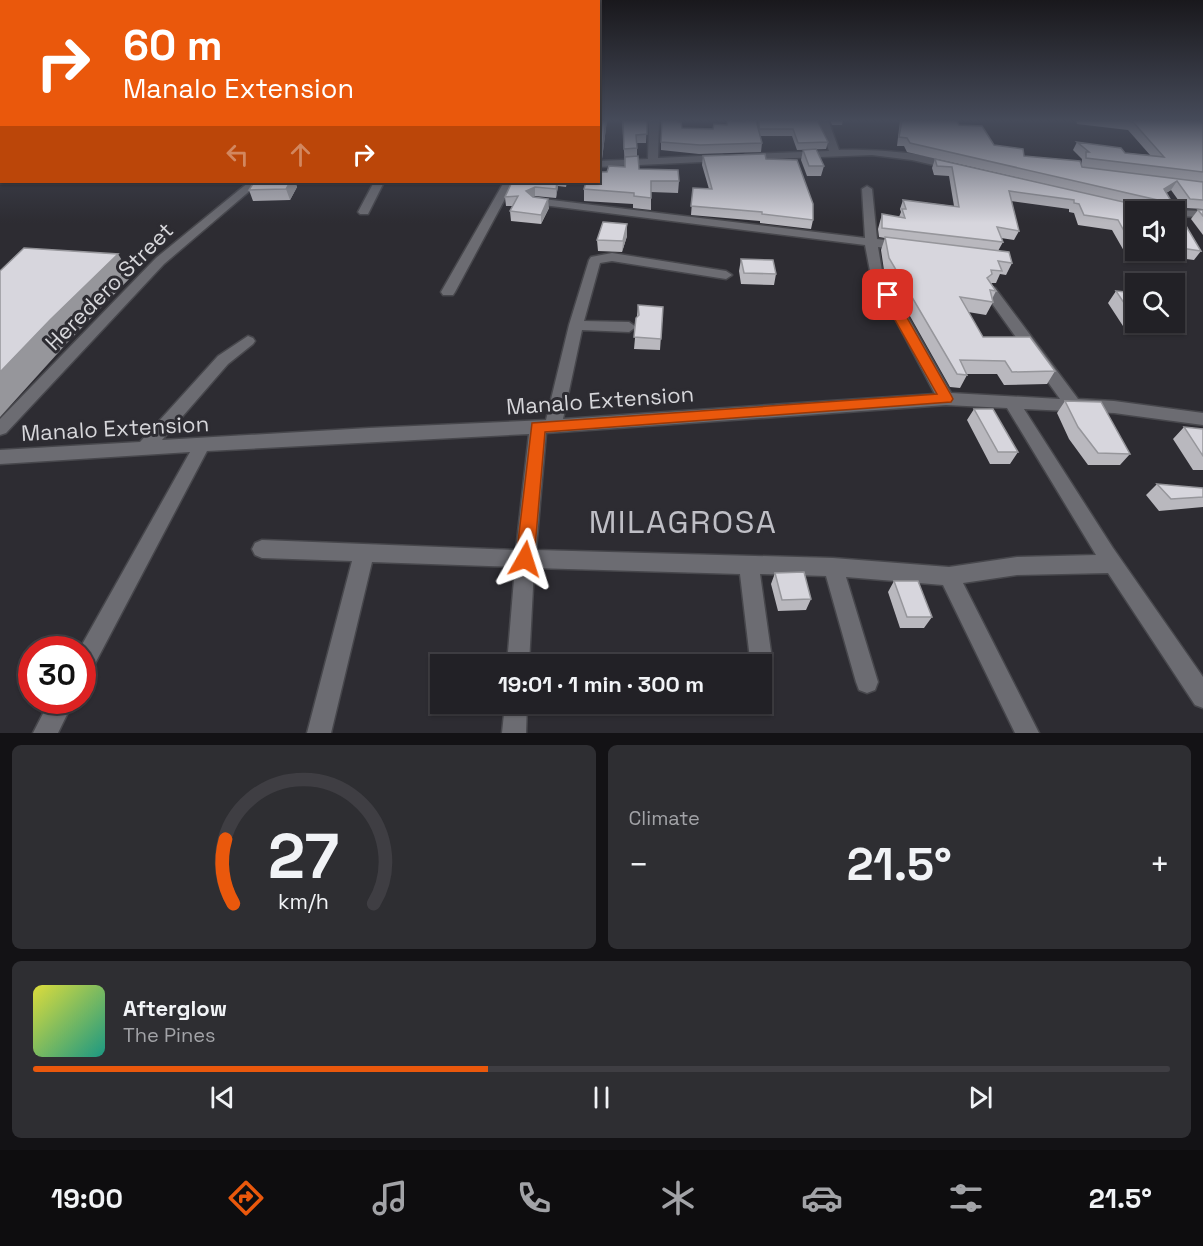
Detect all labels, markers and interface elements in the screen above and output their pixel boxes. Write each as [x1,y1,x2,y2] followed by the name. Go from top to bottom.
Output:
[123,19,223,72] text: 60 m
[24,24,102,102] icon: right
[123,71,354,106] text: Manalo Extension
[221,138,254,171] icon: left
[284,138,317,171] icon: ahead
[347,138,380,171] icon: right
[1125,201,1185,333] map controls
[1125,201,1185,261] button: sound
[39,216,179,356] street label: Heredero Street
[862,269,913,320] pin
[1125,273,1185,333] button: search
[871,278,904,311] icon: arrive
[505,379,695,421] street label: Manalo Extension
[20,409,210,447] street label: Manalo Extension
[589,502,777,542] district label: MILAGROSA
[493,527,557,591] position arrow
[18,636,96,714] speed limit sign: 30
[498,670,704,698] text: 19:01 · 1 min · 300 m
[629,805,700,831] text: Climate
[268,817,339,896] text: 27
[847,836,952,893] text: 21.5°
[629,844,649,886] text: −
[1150,844,1170,886] text: +
[278,888,329,915] text: km/h
[123,994,227,1022] text: Afterglow
[123,1022,216,1048] text: The Pines
[206,1081,239,1114] icon: previous
[585,1081,618,1114] icon: pause
[964,1081,997,1114] icon: next
[225,1177,267,1219] icon: directions
[369,1177,411,1219] icon: music
[513,1177,555,1219] icon: phone
[657,1177,699,1219] icon: climate
[801,1177,843,1219] icon: car
[945,1177,987,1219] icon: filters
[51,1181,123,1216] text: 19:00
[1089,1181,1152,1216] text: 21.5°

